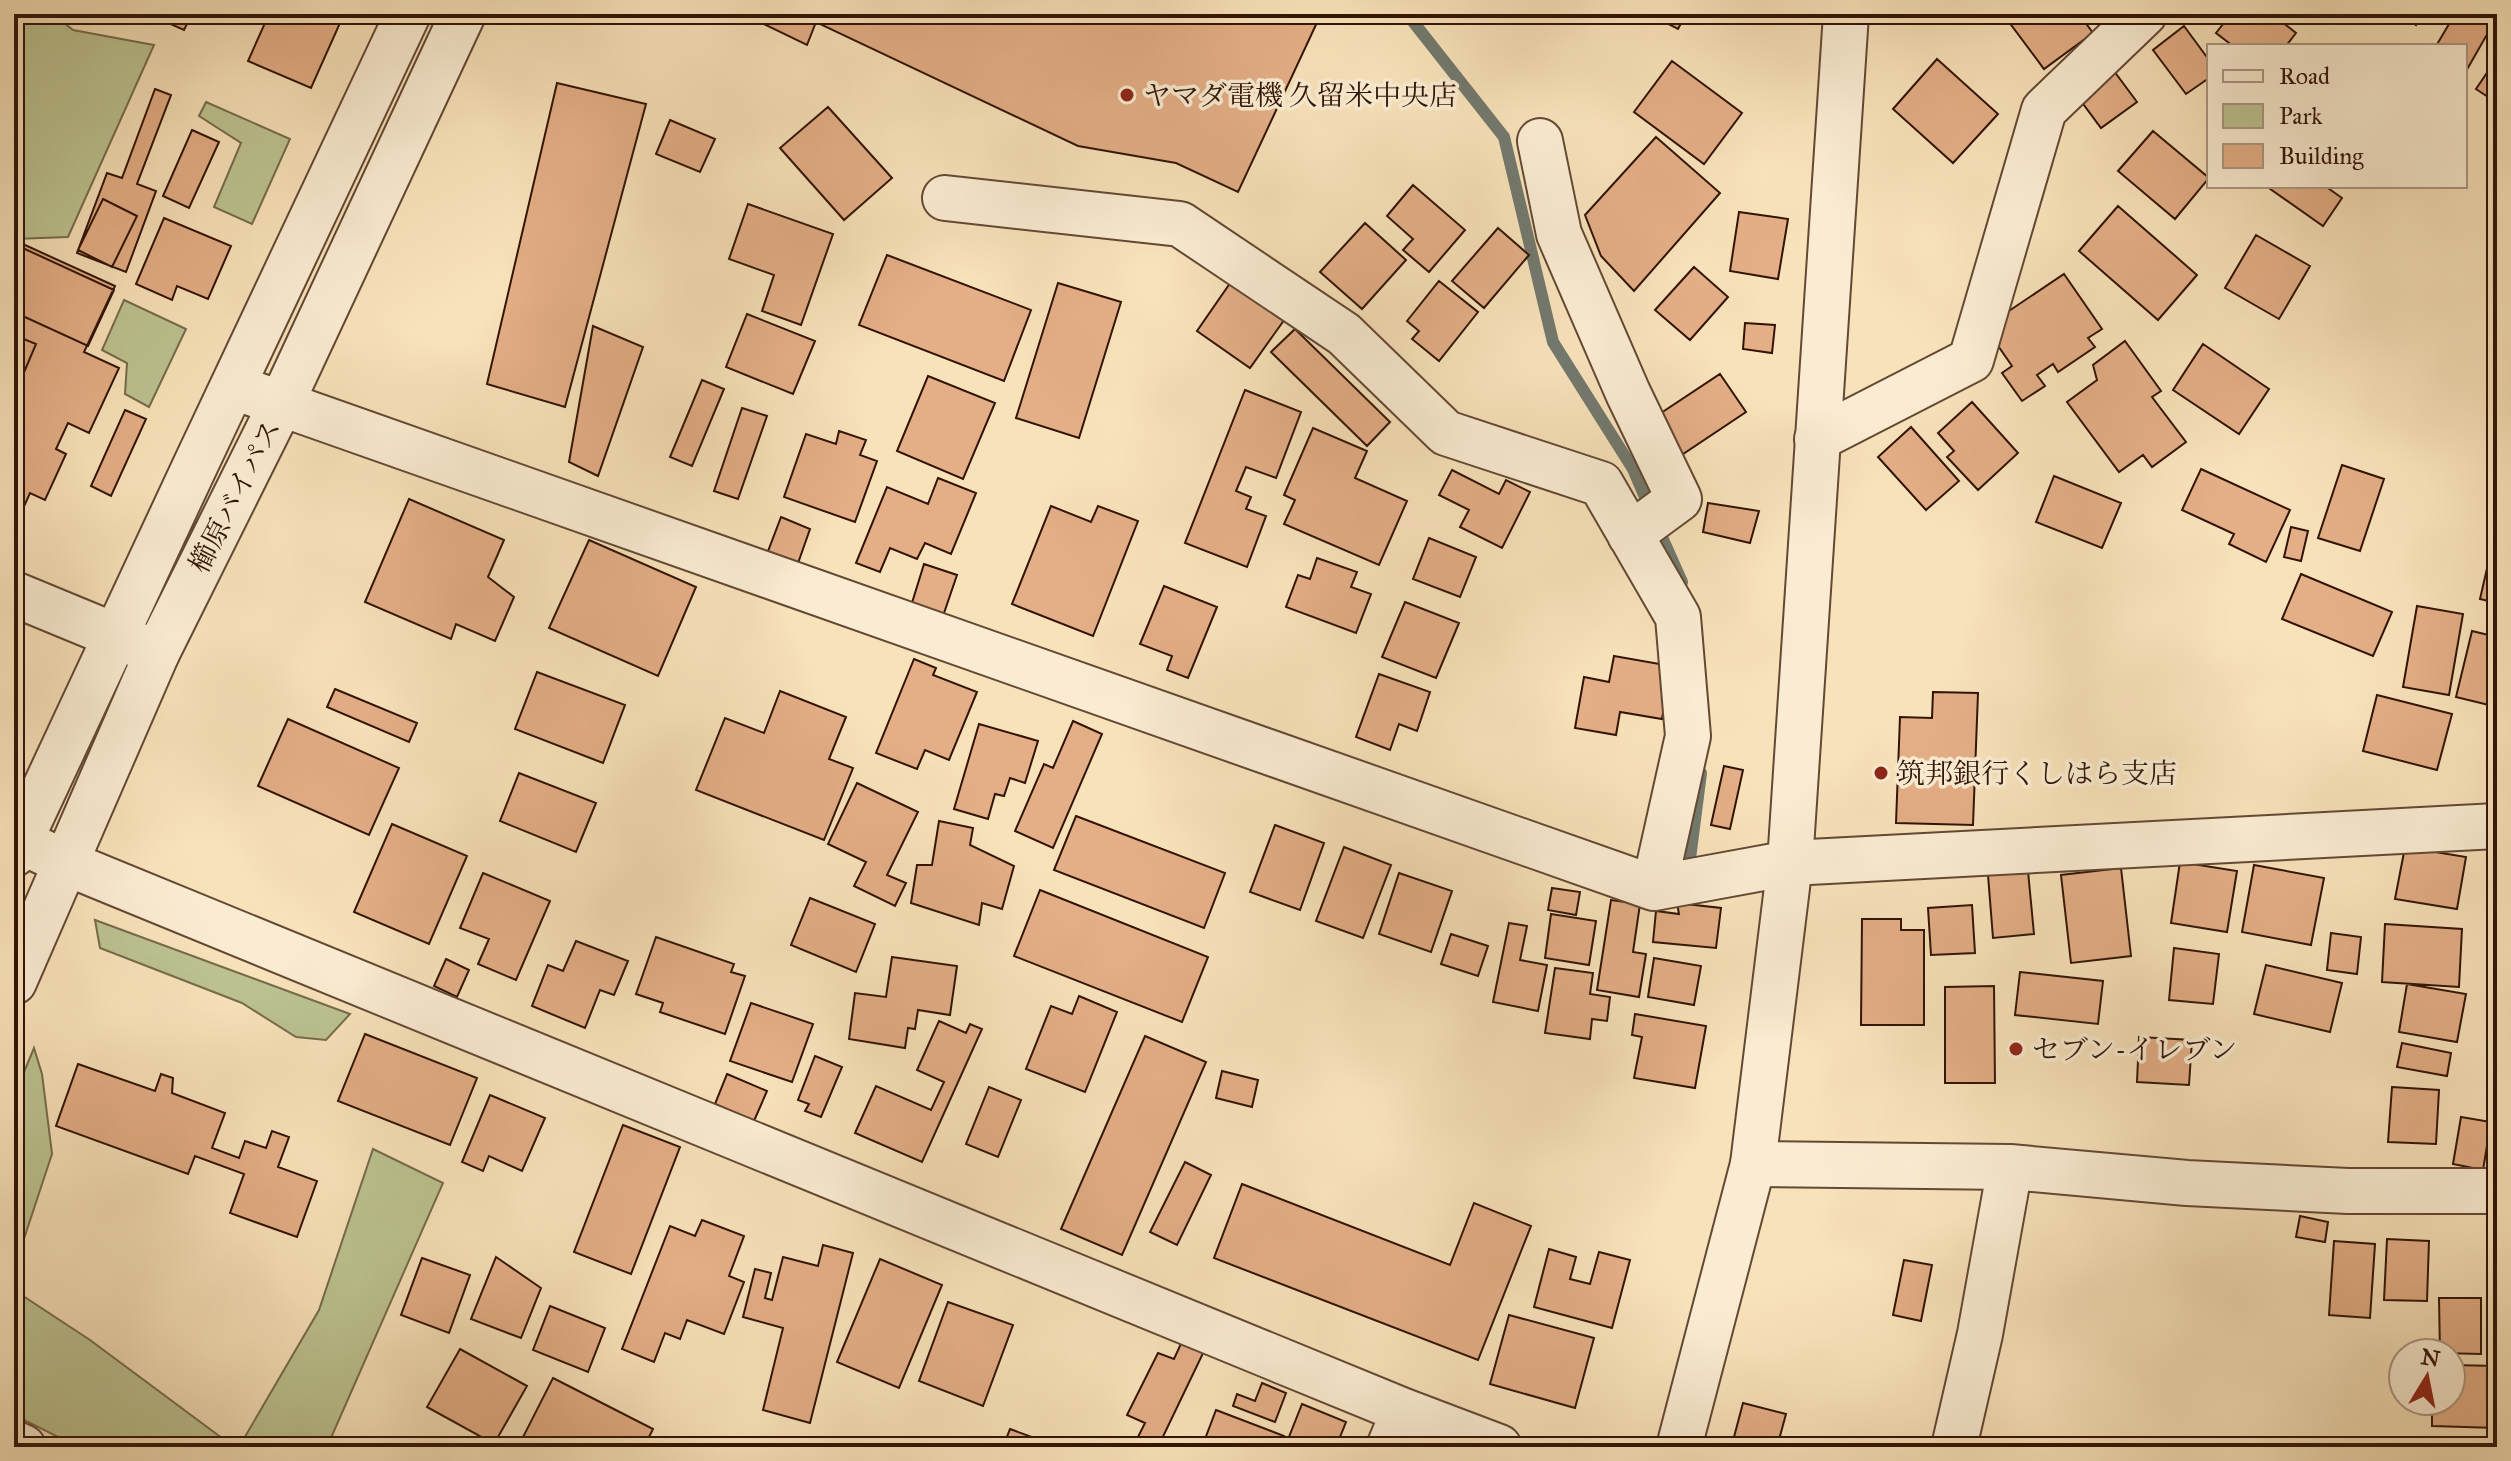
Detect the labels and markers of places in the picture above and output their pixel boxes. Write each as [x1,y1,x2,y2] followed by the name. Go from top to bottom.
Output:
[1143,78,1457,113] place label: ヤマダ電機 久留米中央店
[1118,86,1136,104] marker: ヤマダ電機 久留米中央店
[1897,756,2177,791] place label: 筑邦銀行くしはら支店
[1872,764,1890,782] marker: 筑邦銀行くしはら支店
[2032,1032,2237,1067] place label: セブン-イレブン
[2007,1040,2025,1058] marker: セブン-イレブン

